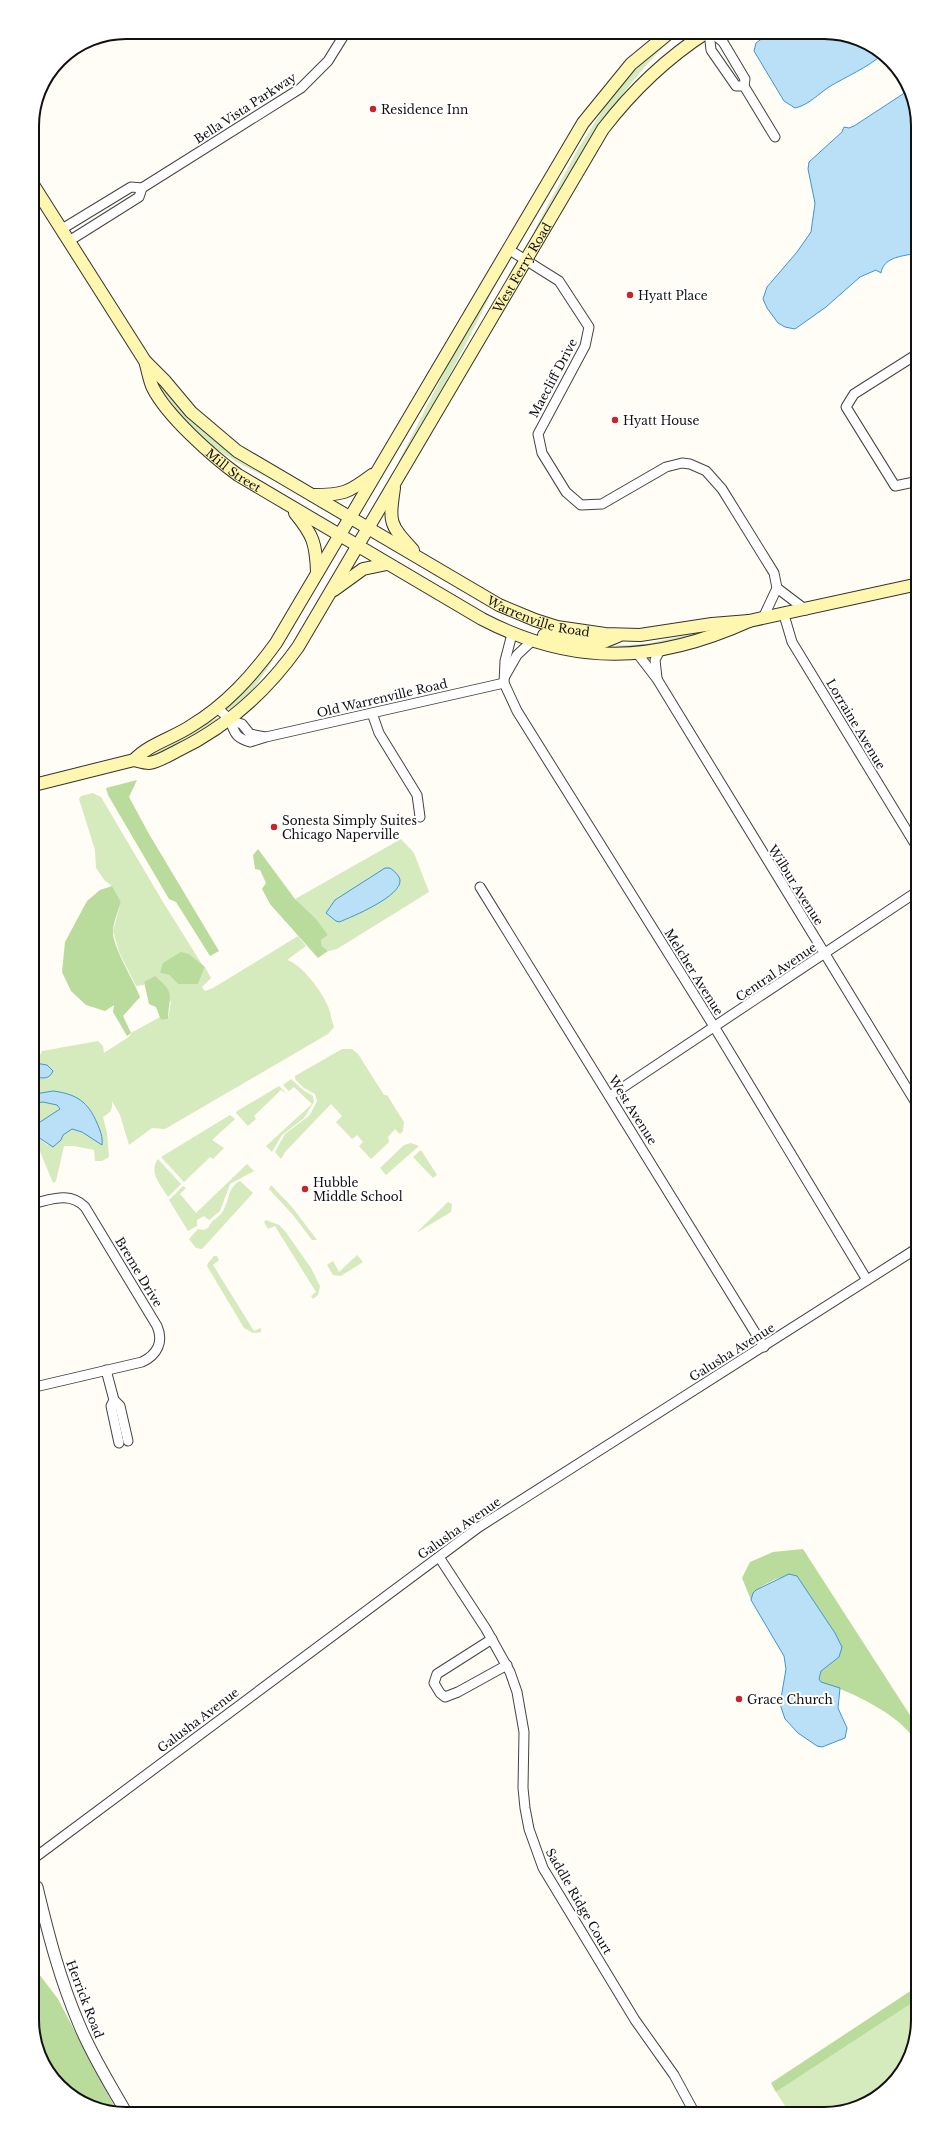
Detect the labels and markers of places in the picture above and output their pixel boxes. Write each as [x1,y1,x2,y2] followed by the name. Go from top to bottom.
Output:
[381,102,468,117] place label: Residence Inn
[368,104,378,114] marker: Residence Inn
[638,288,708,303] place label: Hyatt Place
[625,290,635,300] marker: Hyatt Place
[623,413,700,428] place label: Hyatt House
[610,415,620,425] marker: Hyatt House
[282,813,417,842] place label: Sonesta Simply Suites Chicago Naperville
[269,822,279,832] marker: Sonesta Simply Suites Chicago Naperville
[313,1175,403,1204] place label: Hubble Middle School
[300,1184,310,1194] marker: Hubble Middle School
[747,1692,833,1707] place label: Grace Church
[734,1694,744,1704] marker: Grace Church

